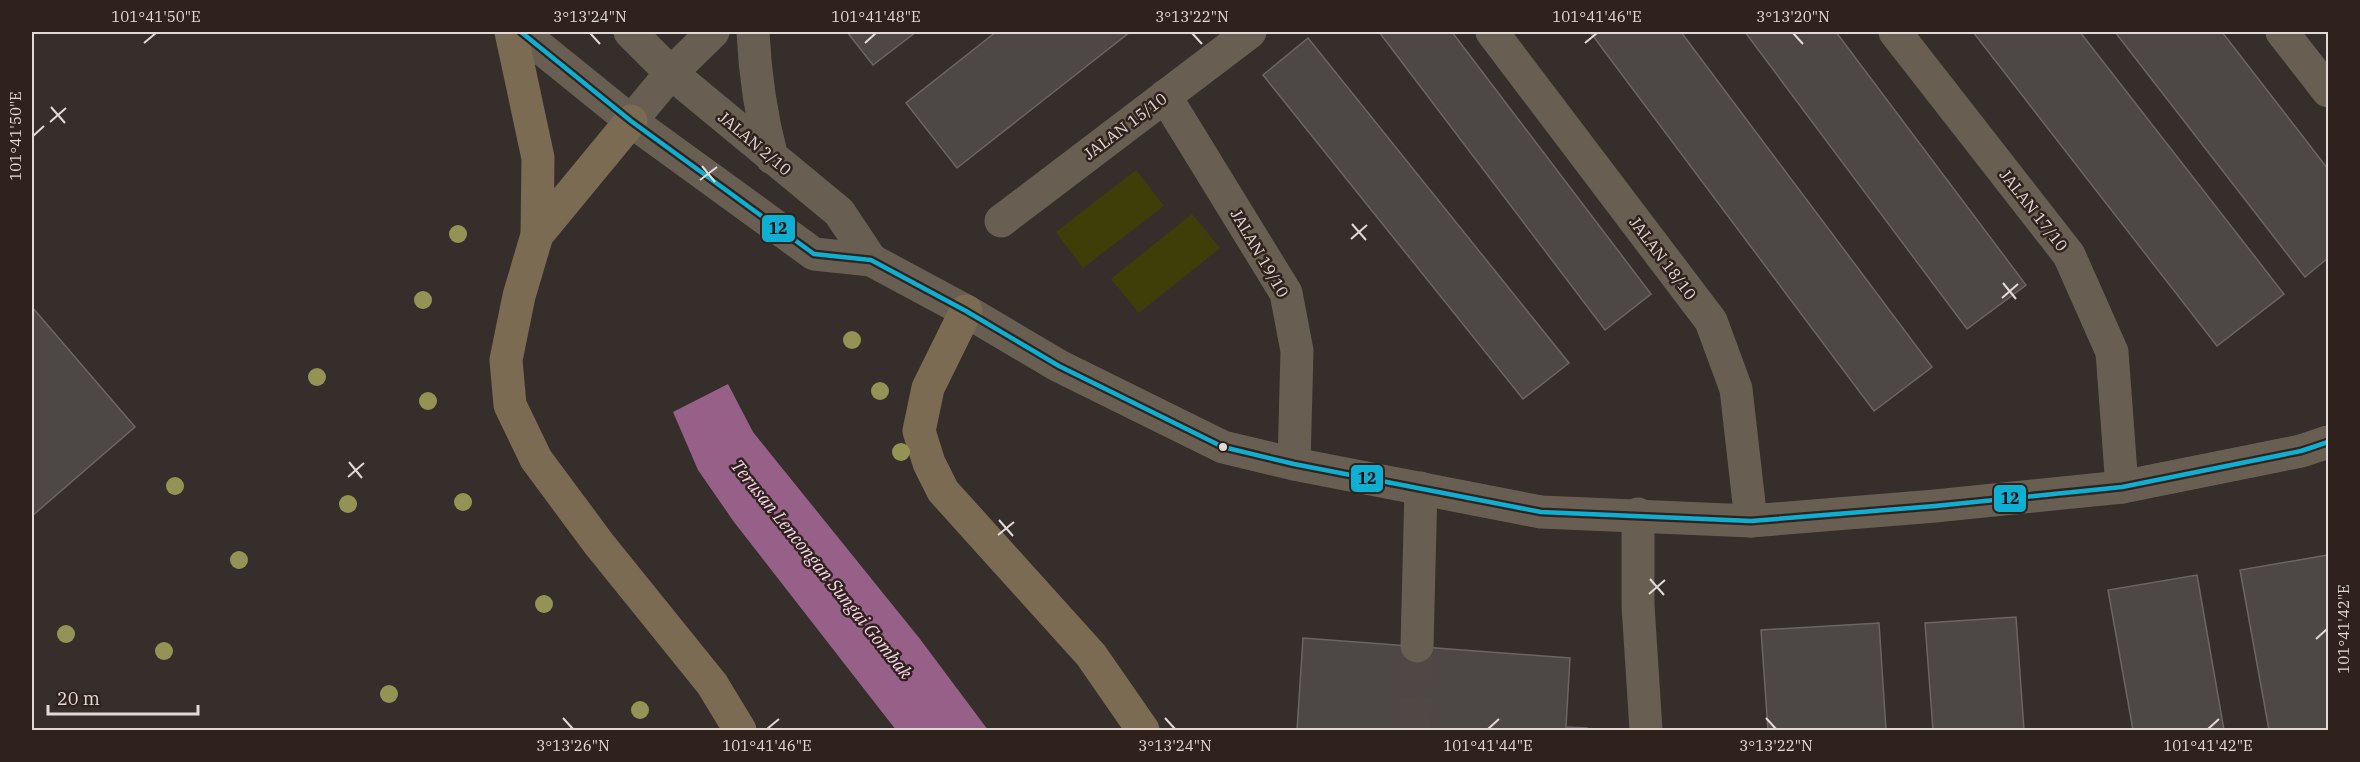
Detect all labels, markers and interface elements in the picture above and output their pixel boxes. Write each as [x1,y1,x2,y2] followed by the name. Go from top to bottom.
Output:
[111,7,201,26] text: 101°41'50"E
[553,7,627,26] text: 3°13'24"N
[831,7,921,26] text: 101°41'48"E
[1155,7,1229,26] text: 3°13'22"N
[1552,7,1642,26] text: 101°41'46"E
[1756,7,1830,26] text: 3°13'20"N
[1079,88,1171,164] street label: JALAN 15/10
[6,91,25,181] text: 101°41'50"E
[714,107,796,179] street label: JALAN 2/10
[1996,165,2072,255] street label: JALAN 17/10
[1227,205,1293,301] street label: JALAN 19/10
[1625,212,1701,304] street label: JALAN 18/10
[761,214,796,243] line badge: 12
[768,218,788,238] text: 12
[1217,441,1229,453] unlabelled marker
[726,454,918,684] water label: Terusan Lencongan Sungai Gombak
[1350,464,1384,493] line badge: 12
[1357,468,1377,488] text: 12
[1993,484,2027,513] line badge: 12
[2000,488,2020,508] text: 12
[2334,584,2353,674] text: 101°41'42"E
[48,678,198,716] scale bar
[57,687,100,710] text: 20 m
[536,736,610,755] text: 3°13'26"N
[722,736,812,755] text: 101°41'46"E
[1138,736,1212,755] text: 3°13'24"N
[1443,736,1533,755] text: 101°41'44"E
[1739,736,1813,755] text: 3°13'22"N
[2163,736,2253,755] text: 101°41'42"E

